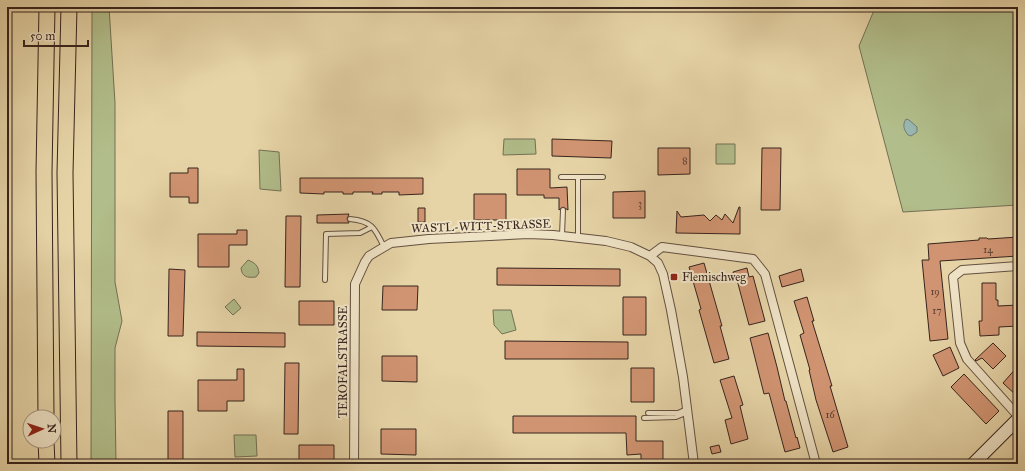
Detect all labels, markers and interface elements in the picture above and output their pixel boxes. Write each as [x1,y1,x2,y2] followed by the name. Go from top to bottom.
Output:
[24,22,88,48] scale bar
[30,29,55,43] text: 50 m
[682,155,688,167] house number: 8
[638,198,642,210] house number: 3
[411,217,552,235] street label: WASTL-WITT-STRASSE
[983,244,993,256] house number: 14
[682,270,746,285] place label: Flemischweg
[669,272,679,282] marker: Flemischweg
[930,286,940,298] house number: 19
[336,305,350,418] street label: TEROFALSTRASSE
[932,305,942,317] house number: 17
[22,409,62,449] north arrow
[825,409,835,421] house number: 16
[45,423,58,434] text: N

